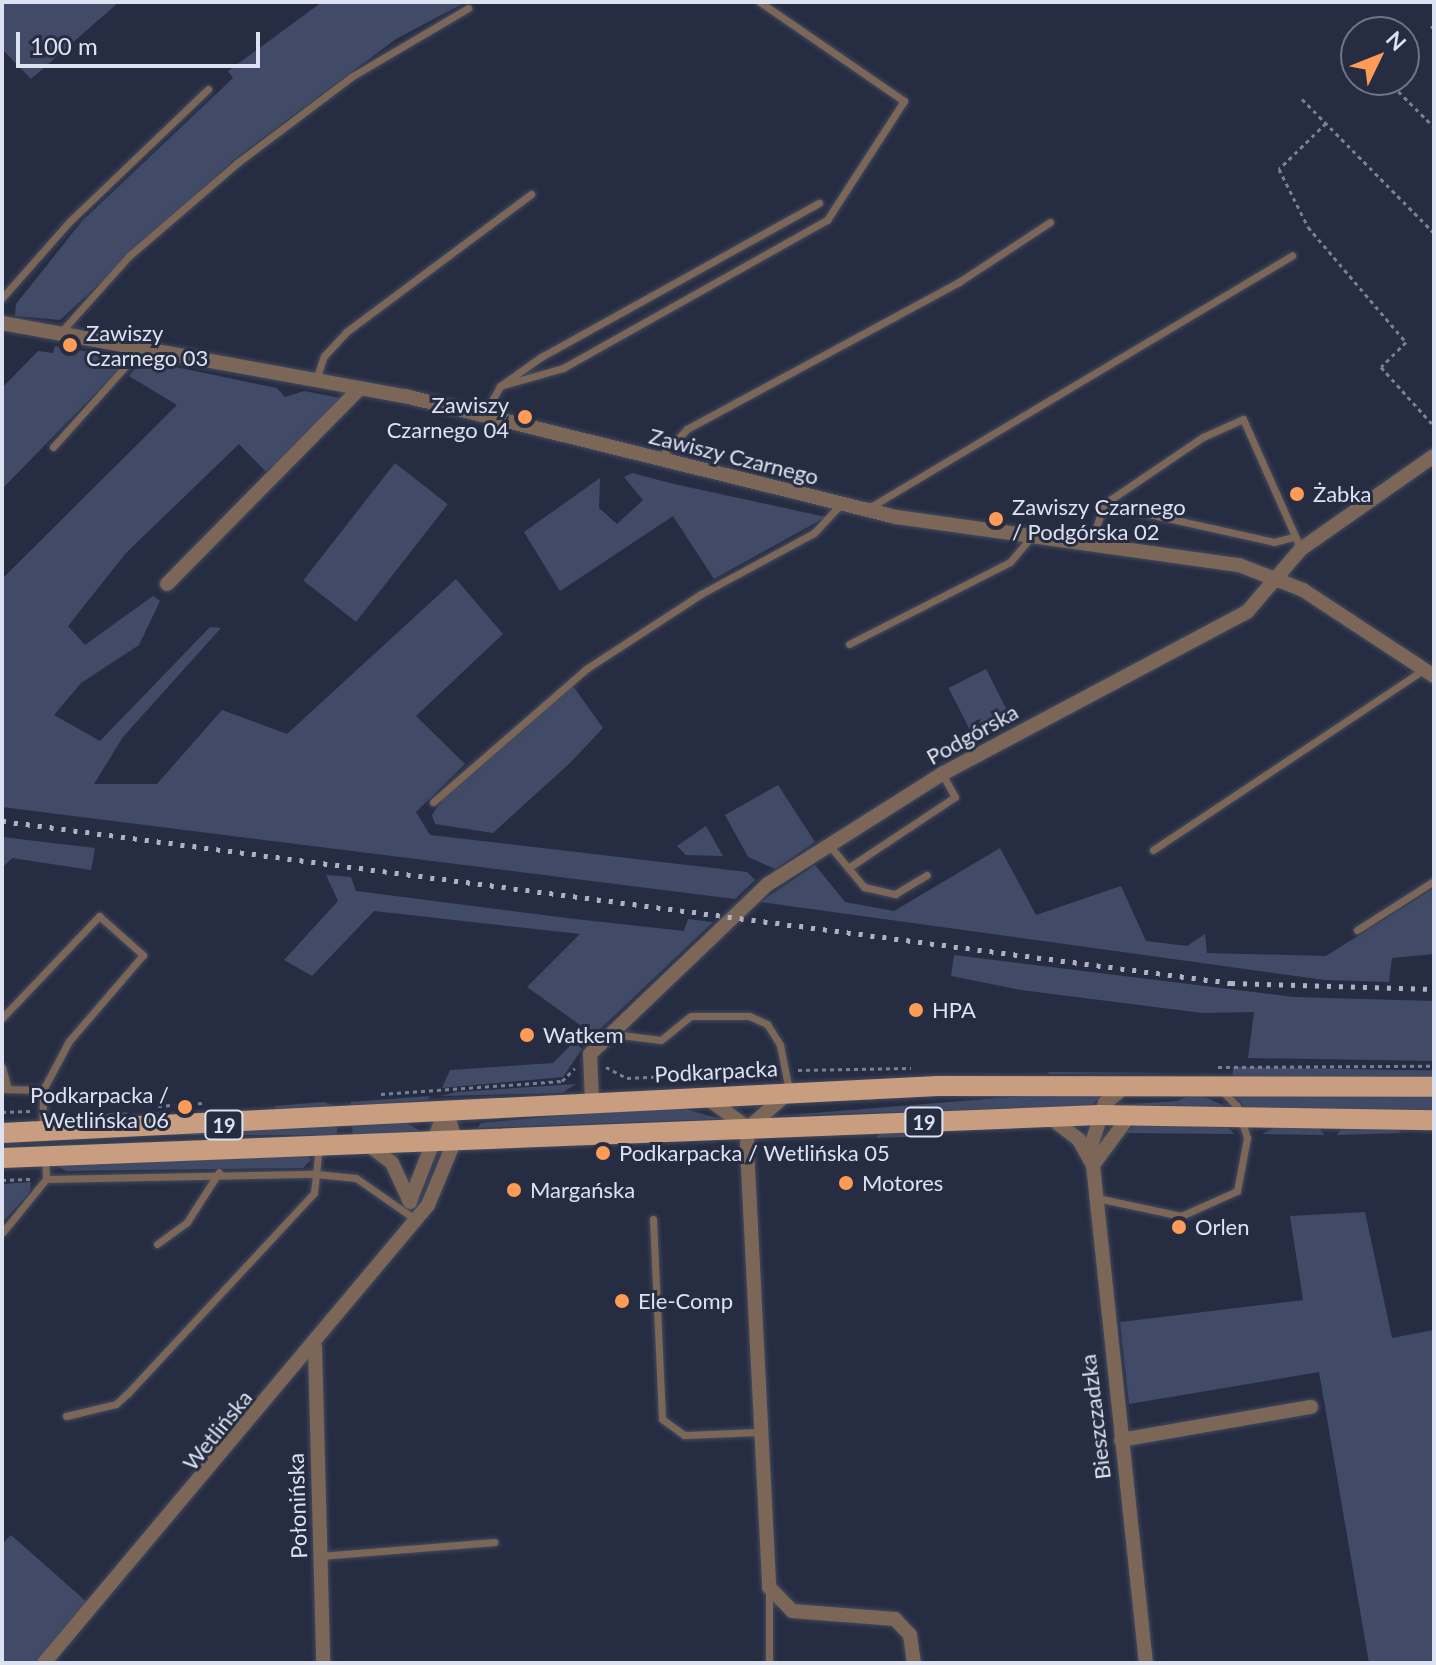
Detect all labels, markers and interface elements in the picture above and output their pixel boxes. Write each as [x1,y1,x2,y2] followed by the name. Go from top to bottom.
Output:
[20,16,264,66] scale bar
[1340,16,1420,96] north arrow
[1381,25,1412,56] text: N
[30,31,98,60] text: 100 m
[86,319,208,370] place label: Zawiszy Czarnego 03
[61,336,79,354] marker: Zawiszy Czarnego 03
[387,391,509,442] place label: Zawiszy Czarnego 04
[516,408,534,426] marker: Zawiszy Czarnego 04
[646,422,822,490] street label: Zawiszy Czarnego
[1313,481,1372,507] place label: Żabka
[1288,485,1306,503] marker: Żabka
[1012,493,1186,544] place label: Zawiszy Czarnego / Podgórska 02
[987,510,1005,528] marker: Zawiszy Czarnego / Podgórska 02
[922,698,1022,770] street label: Podgórska
[932,997,976,1023] place label: HPA
[907,1001,925,1019] marker: HPA
[543,1022,623,1048] place label: Watkem
[518,1026,536,1044] marker: Watkem
[654,1055,778,1087] street label: Podkarpacka
[30,1081,169,1132] place label: Podkarpacka / Wetlińska 06
[176,1098,194,1116] marker: Podkarpacka / Wetlińska 06
[904,1106,944,1138] road number: 19
[204,1109,244,1141] road number: 19
[619,1140,890,1166] place label: Podkarpacka / Wetlińska 05
[594,1144,612,1162] marker: Podkarpacka / Wetlińska 05
[862,1170,943,1196] place label: Motores
[837,1174,855,1192] marker: Motores
[530,1177,635,1203] place label: Margańska
[505,1181,523,1199] marker: Margańska
[1195,1214,1249,1240] place label: Orlen
[1170,1218,1188,1236] marker: Orlen
[638,1288,733,1314] place label: Ele-Comp
[613,1292,631,1310] marker: Ele-Comp
[1074,1353,1116,1481] street label: Bieszczadzka
[177,1385,257,1475] street label: Wetlińska
[282,1453,312,1559] street label: Połonińska

